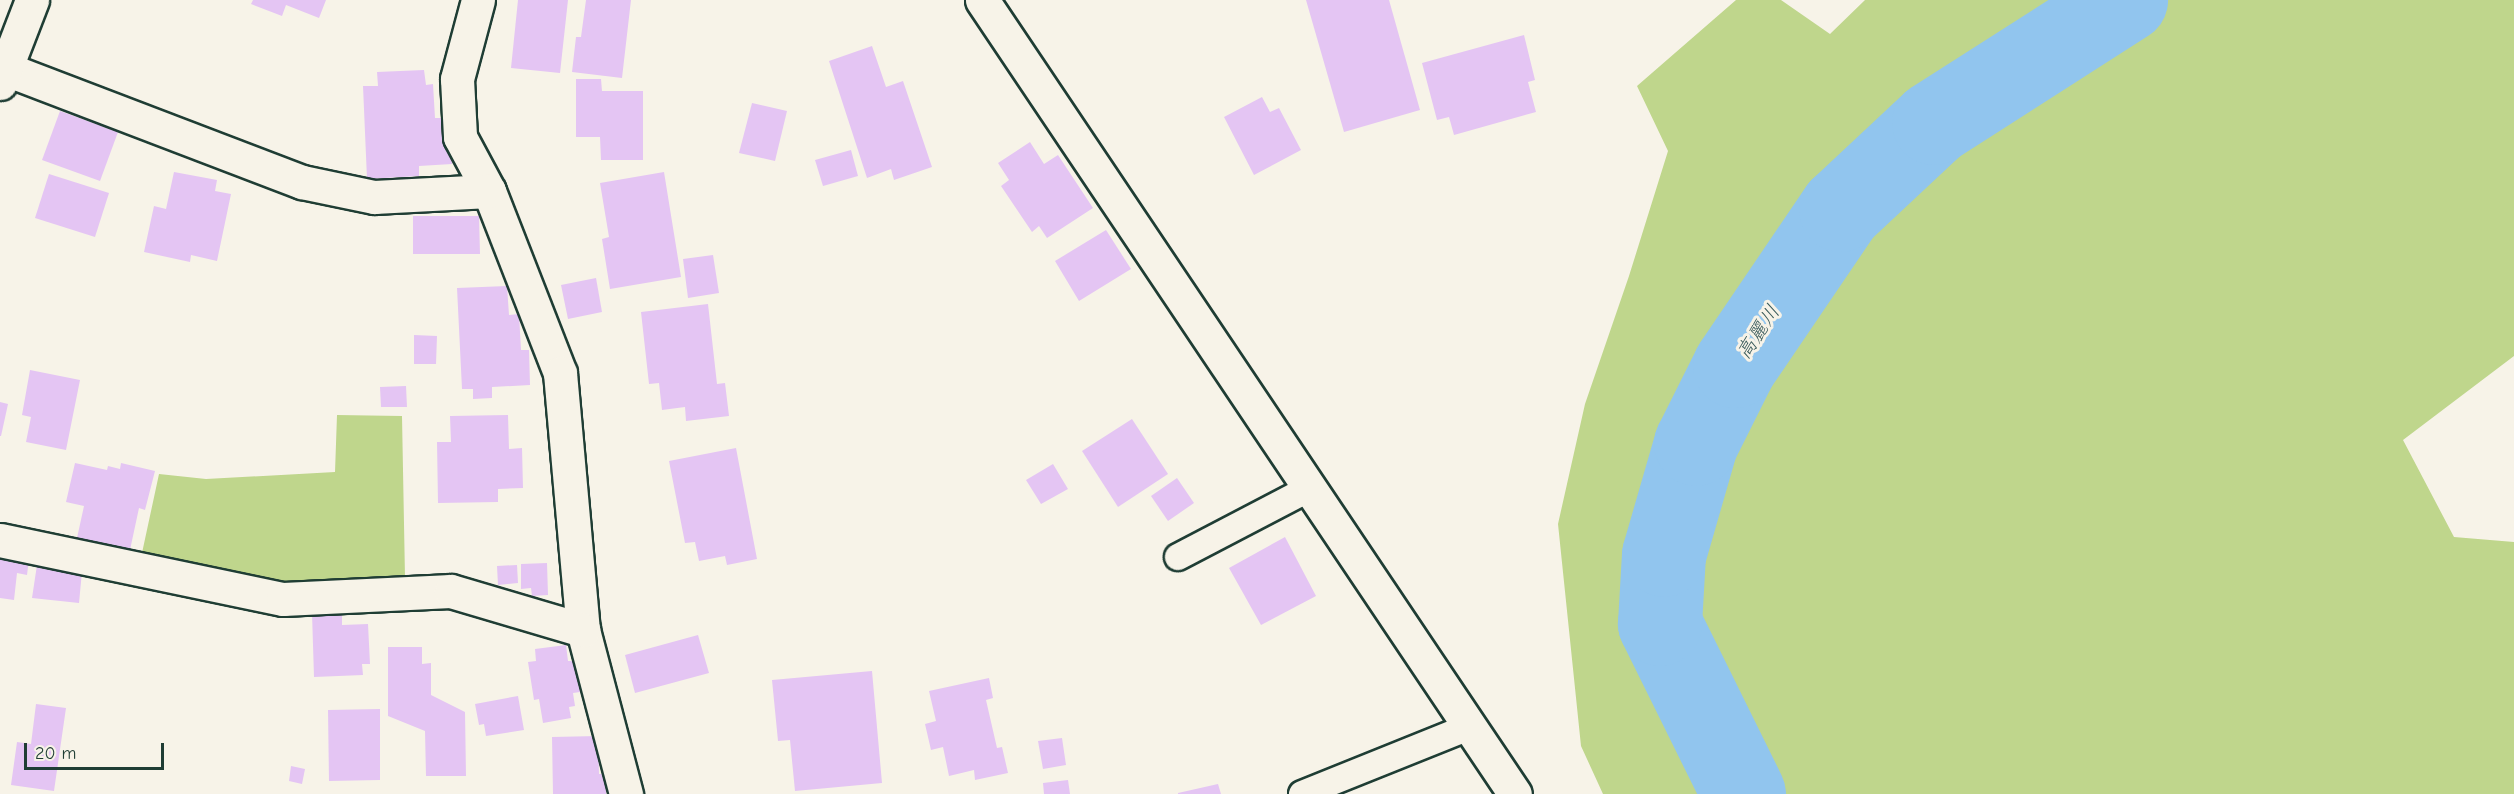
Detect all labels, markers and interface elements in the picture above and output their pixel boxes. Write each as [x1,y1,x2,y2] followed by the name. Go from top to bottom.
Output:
[1731,300,1785,364] water label: 高麗川
[27,731,166,769] scale bar
[35,743,76,764] text: 20 m

